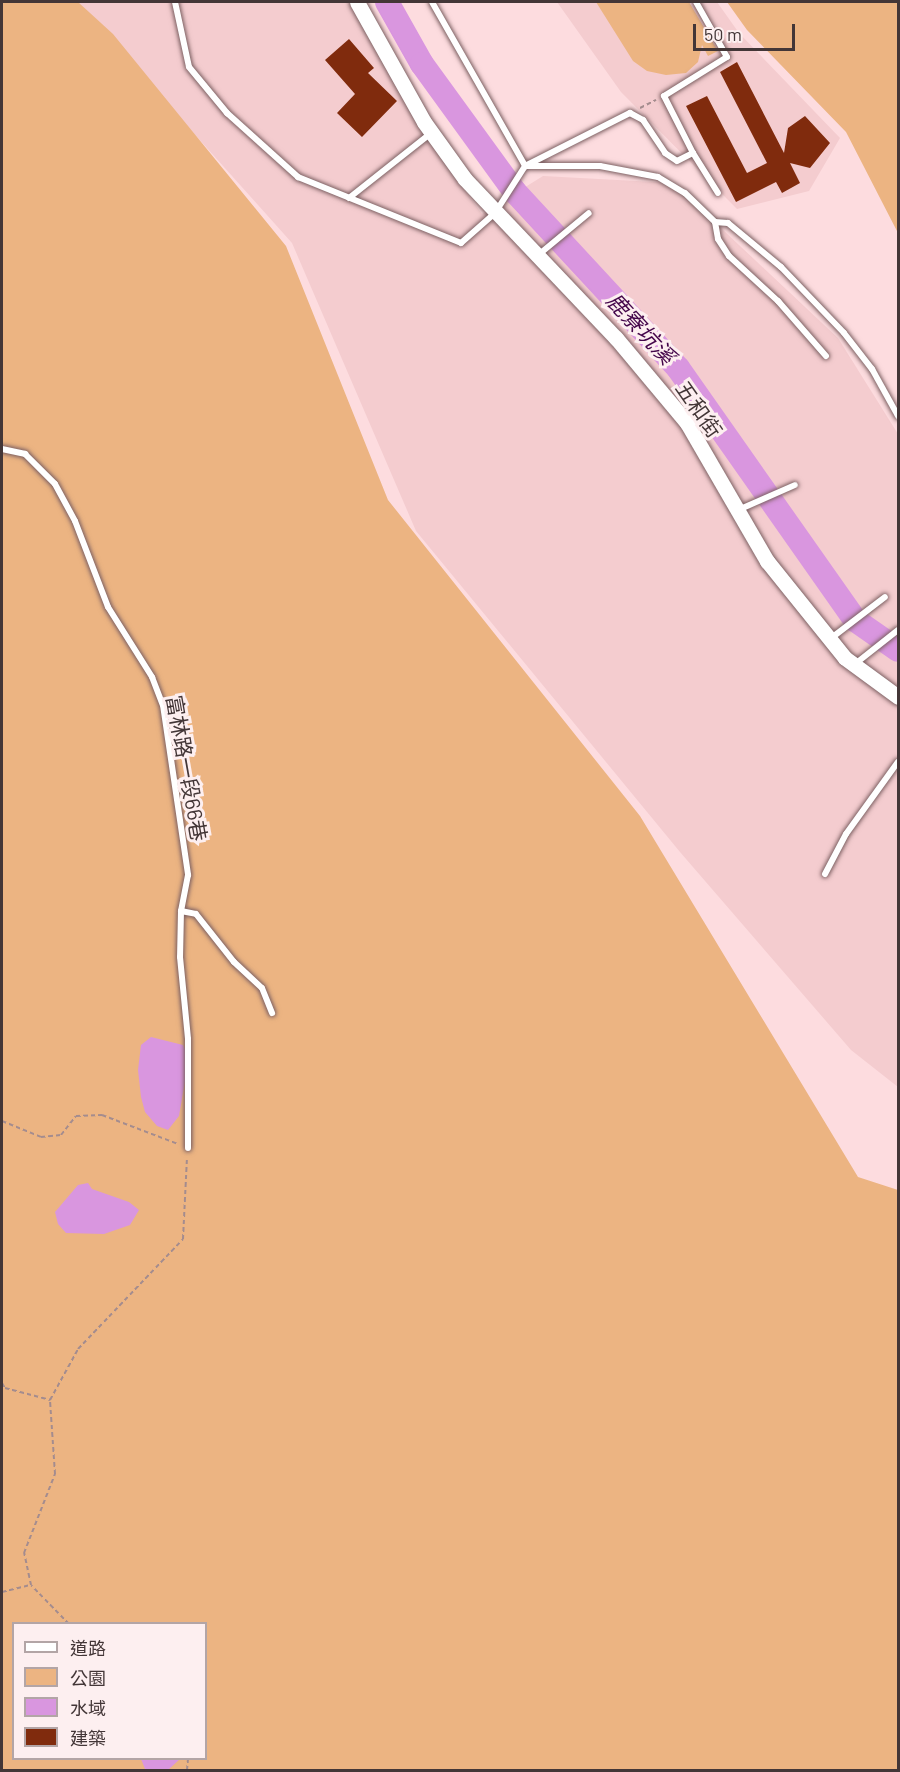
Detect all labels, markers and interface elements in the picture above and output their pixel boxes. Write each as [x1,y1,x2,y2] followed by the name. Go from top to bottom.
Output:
[696,12,798,50] scale bar
[704,23,742,45] text: 50 m
[601,287,681,369] water label: 鹿寮坑溪
[671,376,727,442] street label: 五和街
[162,693,212,843] street label: 富林路一段66巷
[12,1622,207,1760] legend
[70,1637,106,1659] text: 道路
[70,1667,106,1689] text: 公園
[70,1697,106,1719] text: 水域
[70,1727,106,1749] text: 建築

